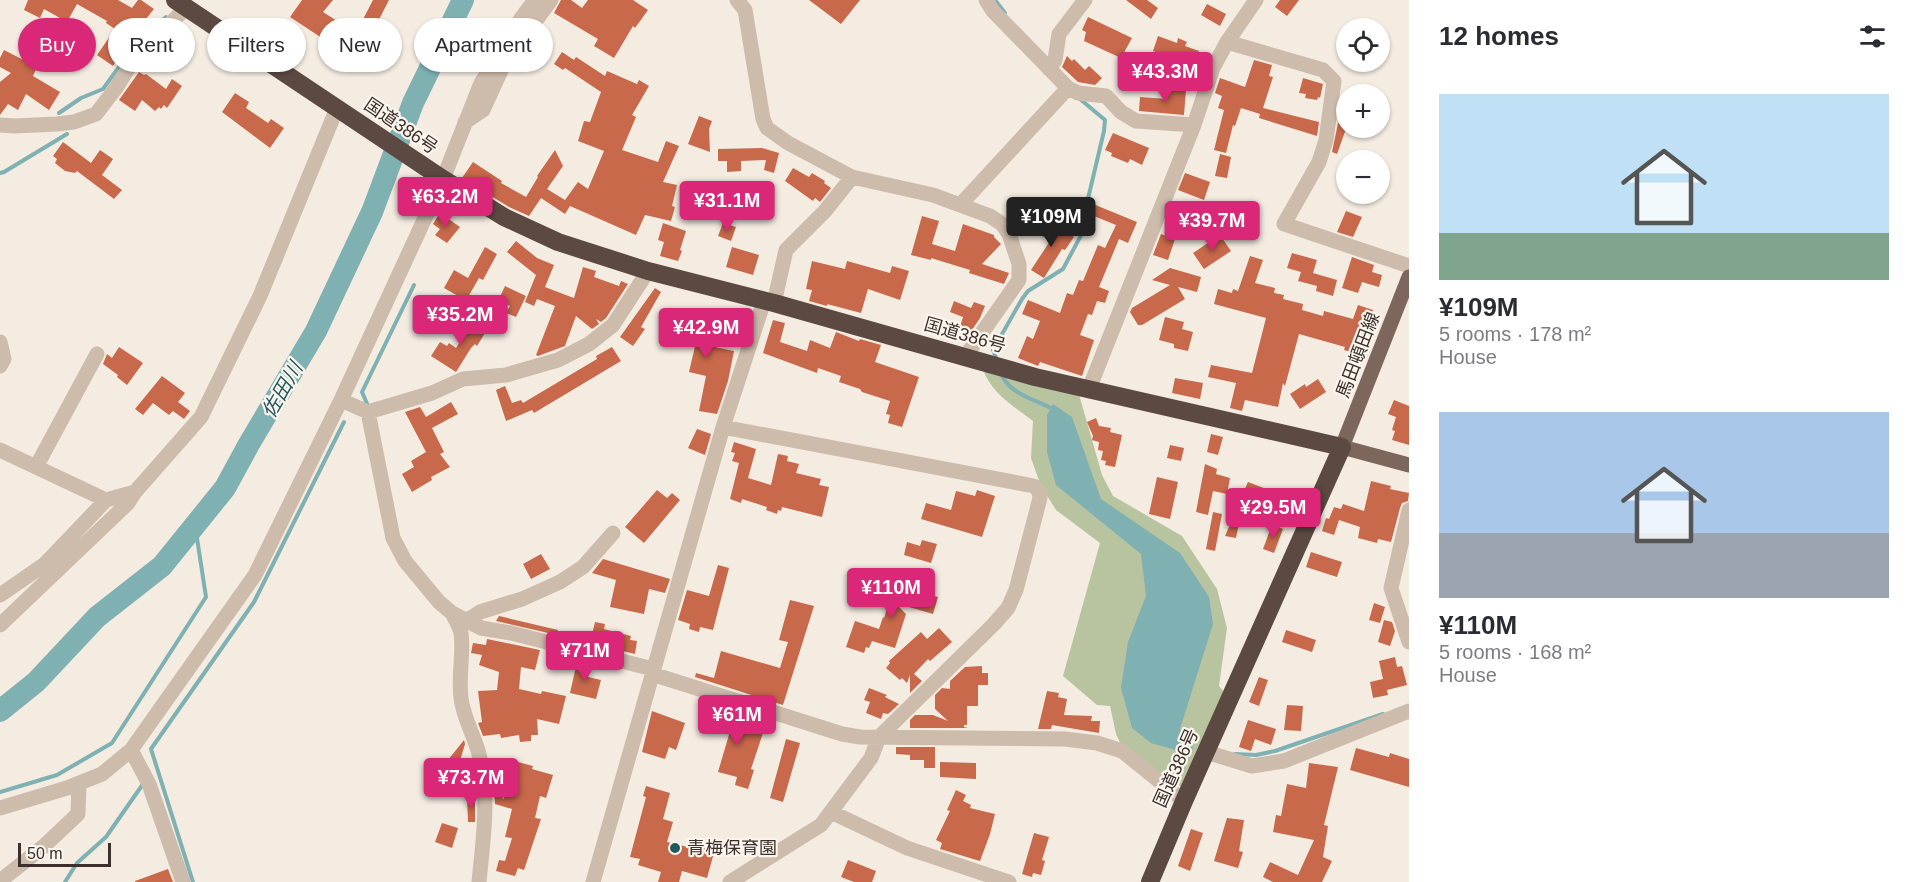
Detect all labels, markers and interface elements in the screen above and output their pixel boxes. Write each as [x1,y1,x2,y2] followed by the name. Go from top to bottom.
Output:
[18,18,96,72] chip: Buy
[108,18,195,72] chip: Rent
[207,18,306,72] chip: Filters
[318,18,402,72] chip: New
[414,18,553,72] chip: Apartment
[1336,18,1390,204] map controls
[1336,18,1390,72] button: locate
[1856,20,1889,53] icon: filters
[1439,21,1559,51] text: 12 homes
[1116,52,1214,103] pin: ¥43.3M
[1132,60,1198,82] text: ¥43.3M
[1336,84,1390,138] button: +
[361,94,441,158] street label: 国道386号
[1610,133,1718,241] icon: home
[1336,150,1390,204] button: −
[396,177,494,228] pin: ¥63.2M
[678,181,776,232] pin: ¥31.1M
[412,185,478,207] text: ¥63.2M
[694,189,760,211] text: ¥31.1M
[1009,197,1093,248] pin: ¥109M
[1163,201,1261,252] pin: ¥39.7M
[1020,205,1082,227] text: ¥109M
[1179,209,1245,231] text: ¥39.7M
[1439,292,1519,322] text: ¥109M
[411,295,509,346] pin: ¥35.2M
[427,303,493,325] text: ¥35.2M
[657,308,755,359] pin: ¥42.9M
[1333,309,1383,401] street label: 馬田頓田線
[922,314,1008,356] street label: 国道386号
[673,316,739,338] text: ¥42.9M
[1439,323,1591,345] text: 5 rooms · 178 m²
[1439,346,1497,368] text: House
[257,357,308,421] water label: 佐田川
[1610,451,1718,559] icon: home
[1224,488,1322,539] pin: ¥29.5M
[1240,496,1306,518] text: ¥29.5M
[849,568,933,619] pin: ¥110M
[861,576,921,598] text: ¥110M
[1439,610,1517,640] text: ¥110M
[549,631,621,682] pin: ¥71M
[560,639,610,661] text: ¥71M
[1439,641,1591,663] text: 5 rooms · 168 m²
[1439,664,1497,686] text: House
[701,695,773,746] pin: ¥61M
[712,703,762,725] text: ¥61M
[1150,726,1202,810] street label: 国道386号
[422,758,520,809] pin: ¥73.7M
[438,766,504,788] text: ¥73.7M
[687,838,777,858] place label: 青梅保育園
[18,840,111,868] scale bar
[668,841,682,855] marker: 青梅保育園
[27,845,63,862] text: 50 m

